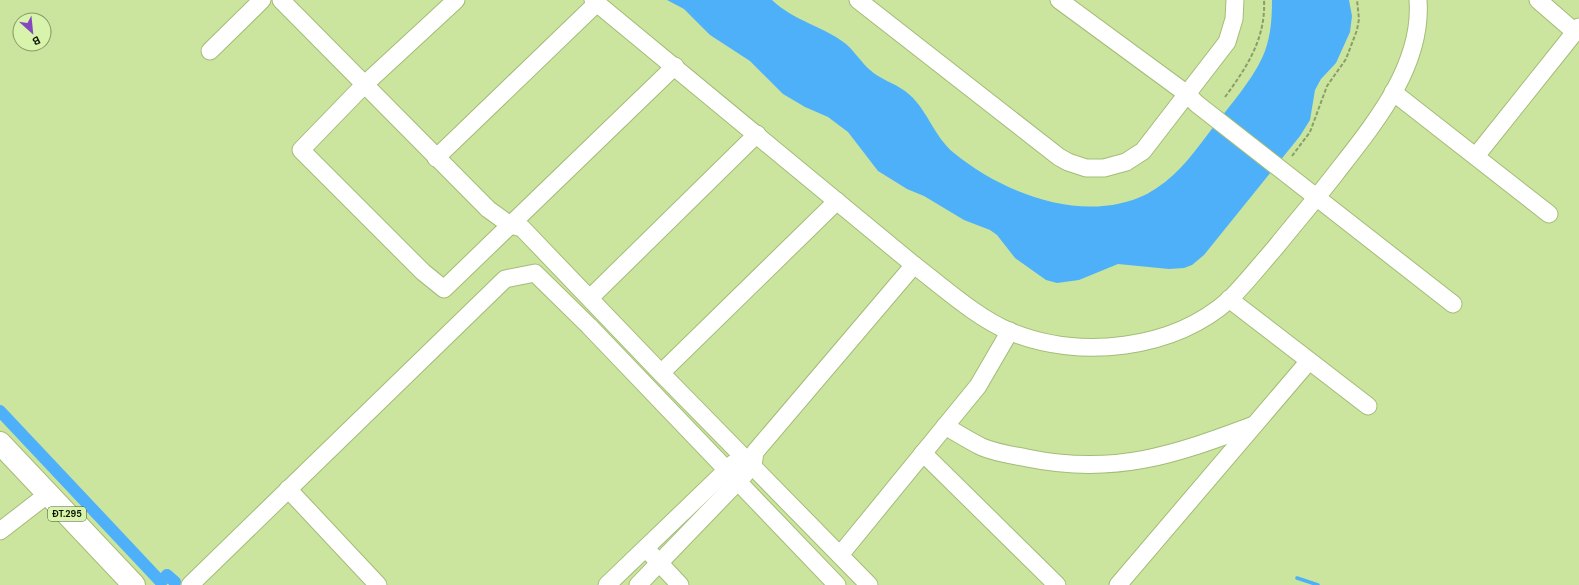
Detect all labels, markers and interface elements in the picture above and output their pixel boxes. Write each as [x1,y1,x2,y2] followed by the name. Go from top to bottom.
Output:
[12,12,52,52] north arrow
[30,33,43,49] text: B
[48,507,86,521] road number: ĐT.295

